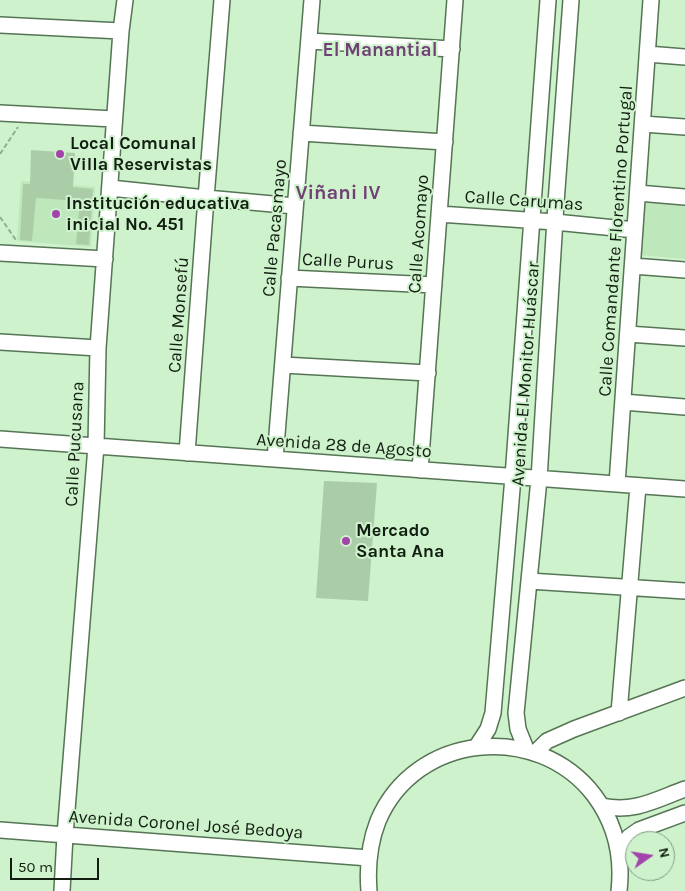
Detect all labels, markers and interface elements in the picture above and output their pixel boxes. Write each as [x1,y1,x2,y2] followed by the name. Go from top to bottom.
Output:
[323,40,437,62] district label: El Manantial
[594,85,638,397] street label: Calle Comandante Florentino Portugal
[70,133,212,176] place label: Local Comunal Villa Reservistas
[54,148,66,160] marker: Local Comunal Villa Reservistas
[258,158,292,298] street label: Calle Pacasmayo
[404,174,434,294] street label: Calle Acomayo
[296,181,380,205] district label: Viñani IV
[464,186,584,216] street label: Calle Carumas
[66,193,250,235] place label: Institución educativa inicial No. 451
[50,208,62,220] marker: Institución educativa inicial No. 451
[301,249,395,275] street label: Calle Purus
[164,256,194,374] street label: Calle Monsefú
[507,261,545,487] street label: Avenida El Monitor Huáscar
[61,381,89,507] street label: Calle Pucusana
[256,429,432,463] street label: Avenida 28 de Agosto
[356,520,444,562] place label: Mercado Santa Ana
[340,535,352,547] marker: Mercado Santa Ana
[68,806,304,844] street label: Avenida Coronel José Bedoya
[625,831,675,881] north arrow
[655,846,674,860] text: N
[12,848,101,880] scale bar
[18,858,53,876] text: 50 m

